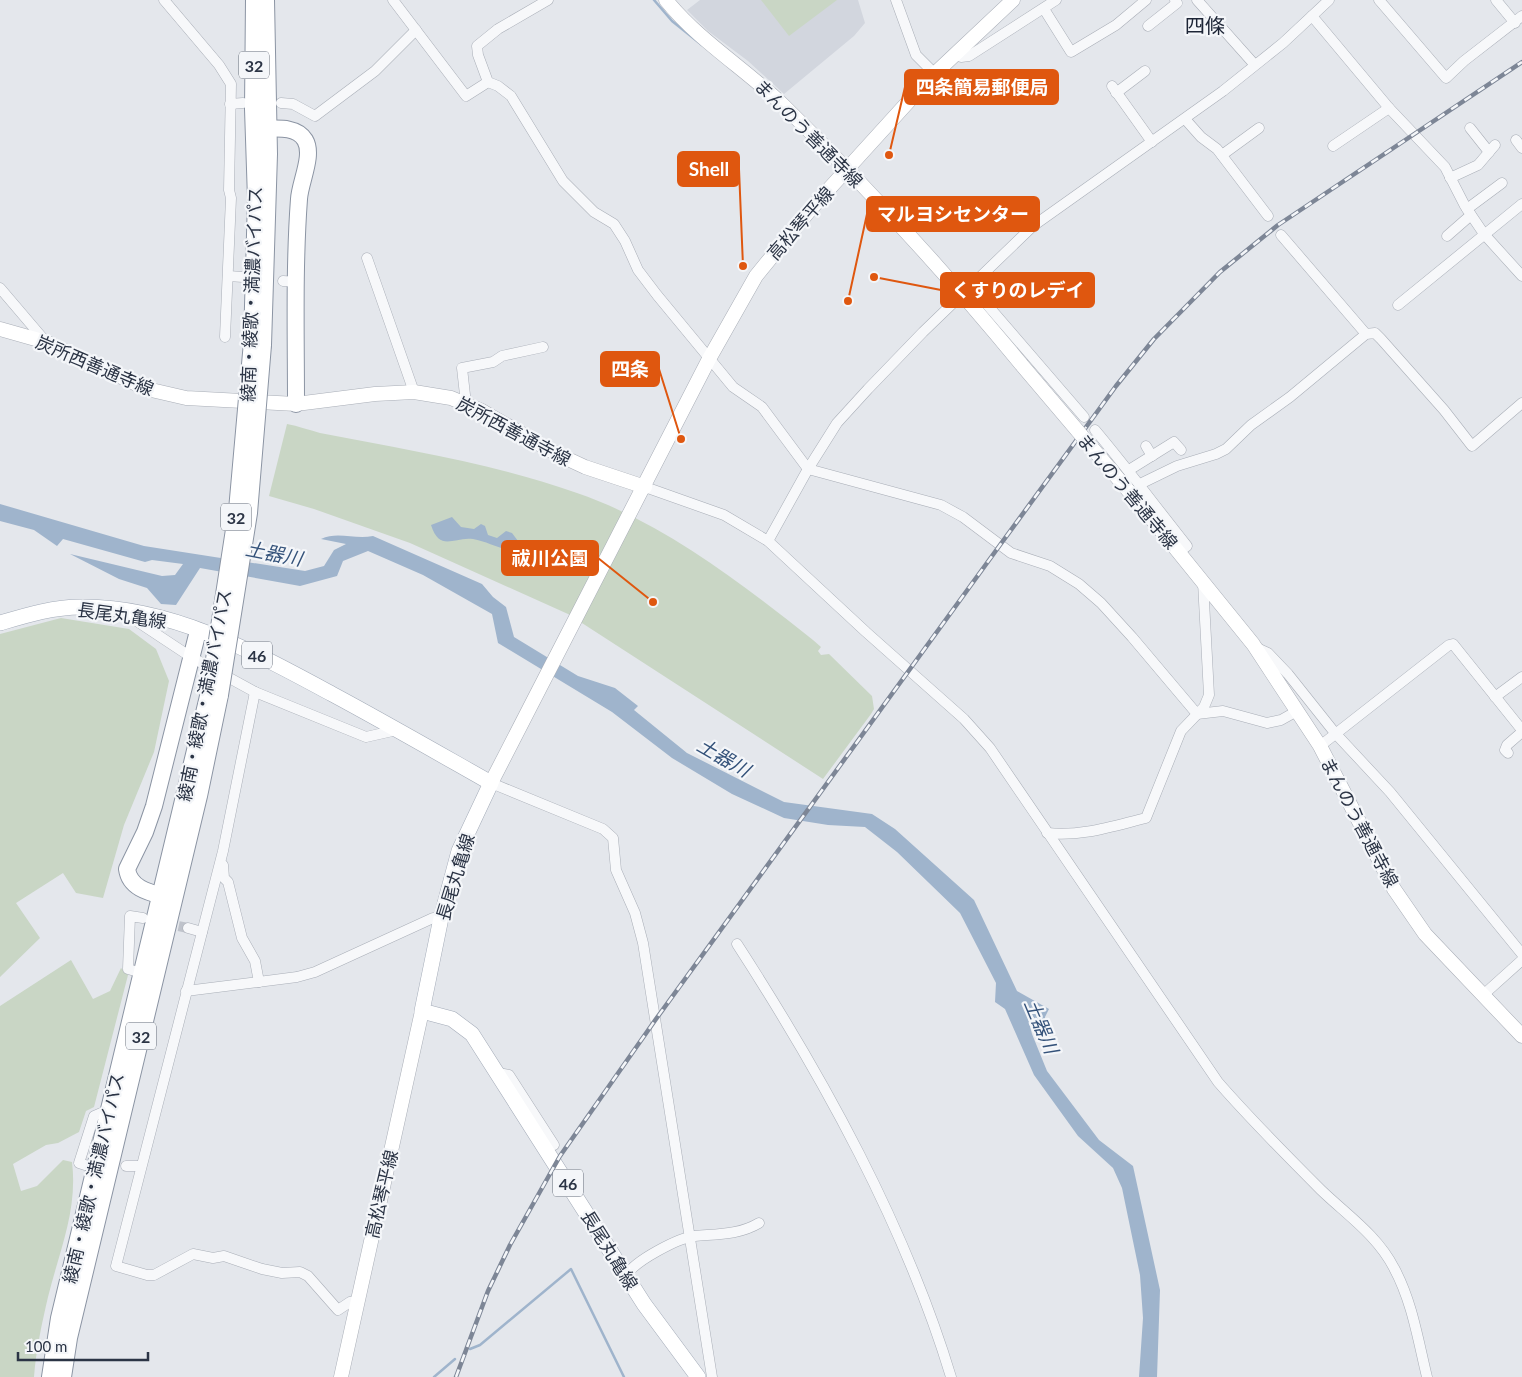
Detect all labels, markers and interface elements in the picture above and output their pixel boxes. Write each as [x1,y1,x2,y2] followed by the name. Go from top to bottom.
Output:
[1185,13,1225,37] district label: 四條
[239,52,269,78] road number: 32
[905,70,1058,104] callout: 四条簡易郵便局
[750,74,868,192] street label: まんのう善通寺線
[915,75,1049,98] text: 四条簡易郵便局
[678,152,739,186] callout: Shell
[689,157,729,180] text: Shell
[762,182,838,264] street label: 高松琴平線
[236,186,266,402] street label: 綾南・綾歌・満濃バイパス
[867,197,1039,231] callout: マルヨシセンター
[877,202,1029,225] text: マルヨシセンター
[941,273,1094,307] callout: くすりのレデイ
[951,278,1085,301] text: くすりのレデイ
[33,330,157,400] street label: 炭所西善通寺線
[601,352,659,386] callout: 四条
[611,357,649,380] text: 四条
[453,392,575,470] street label: 炭所西善通寺線
[1073,429,1183,553] street label: まんのう善通寺線
[221,504,251,530] road number: 32
[244,536,306,570] water label: 土器川
[502,541,598,575] callout: 祓川公園
[512,546,588,569] text: 祓川公園
[173,587,235,803] street label: 綾南・綾歌・満濃バイパス
[76,598,168,632] street label: 長尾丸亀線
[242,642,272,668] road number: 46
[694,733,756,782] water label: 土器川
[1316,753,1404,891] street label: まんのう善通寺線
[431,831,479,923] street label: 長尾丸亀線
[1020,995,1065,1059] water label: 土器川
[126,1022,156,1050] road number: 32
[58,1070,128,1286] street label: 綾南・綾歌・満濃バイパス
[360,1148,402,1240] street label: 高松琴平線
[553,1170,583,1196] road number: 46
[577,1206,643,1294] street label: 長尾丸亀線
[18,1330,148,1362] scale bar
[25,1337,67,1355] text: 100 m

